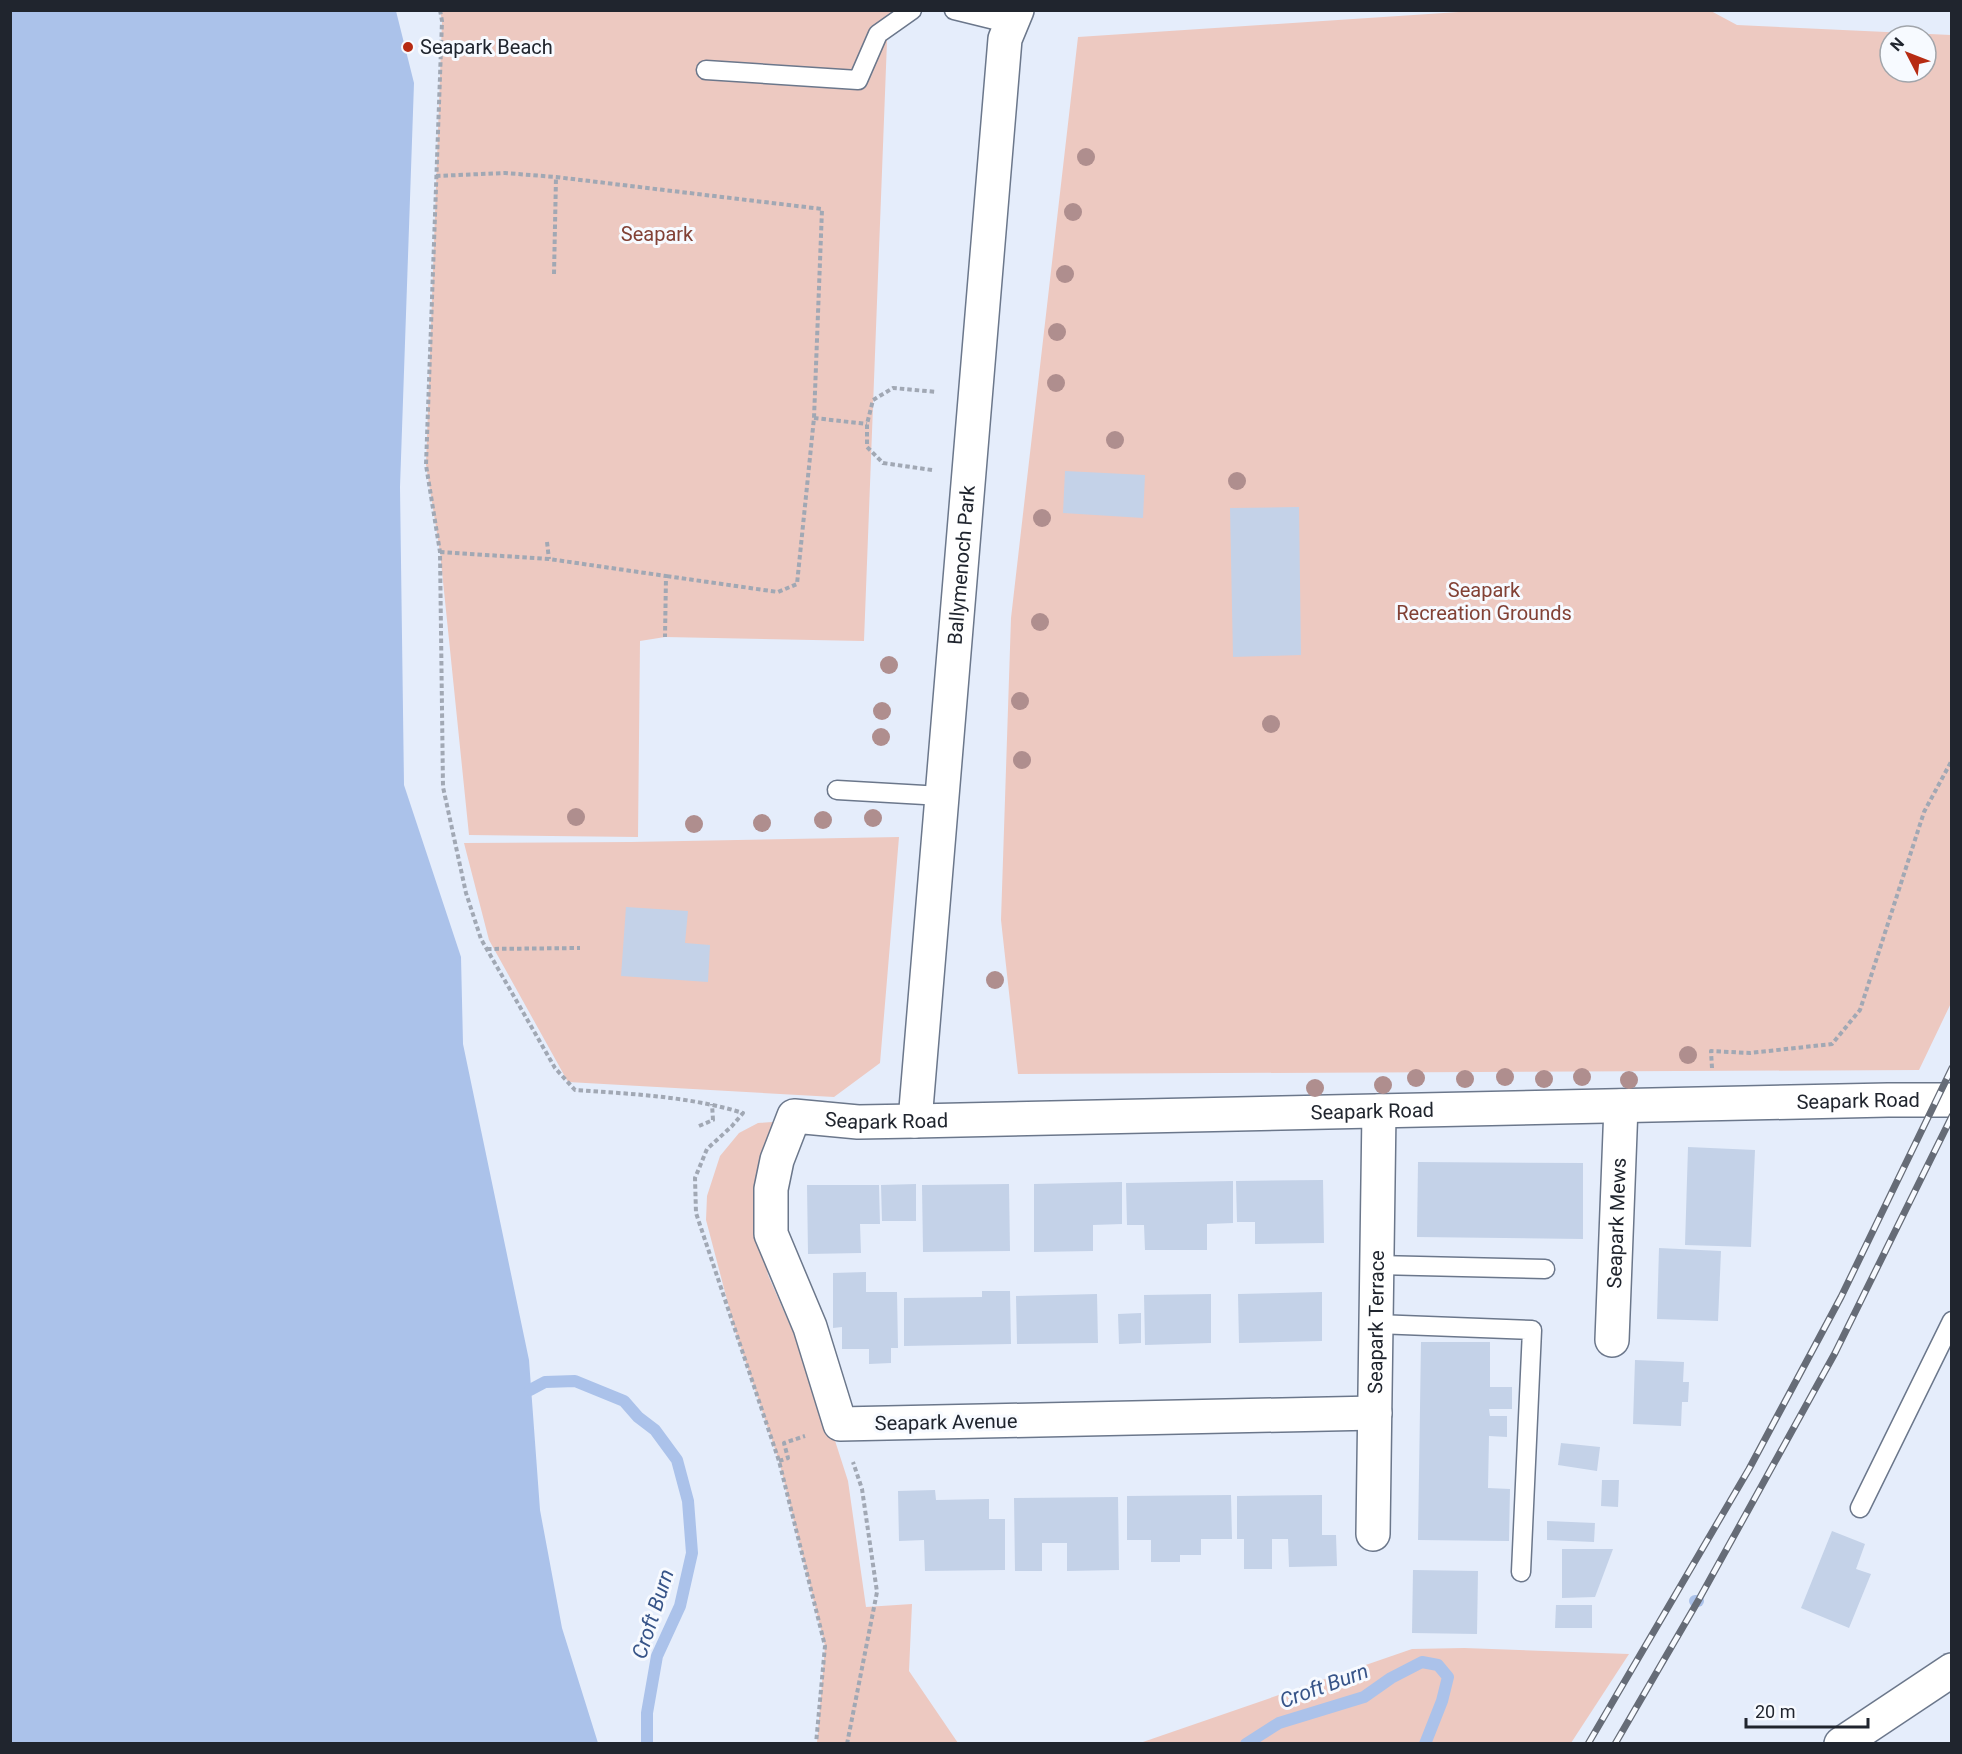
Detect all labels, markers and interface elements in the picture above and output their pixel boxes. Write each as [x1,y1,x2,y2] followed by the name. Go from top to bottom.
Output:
[1878,24,1938,84] north arrow
[1886,34,1908,55] text: N
[420,35,553,59] place label: Seapark Beach
[401,40,415,54] marker: Seapark Beach
[621,222,694,246] park label: Seapark
[943,483,980,646] street label: Ballymenoch Park
[1396,578,1572,625] park label: Seapark Recreation Grounds
[1796,1088,1920,1114] street label: Seapark Road
[1310,1098,1434,1124] street label: Seapark Road
[824,1107,948,1134] street label: Seapark Road
[1602,1157,1631,1289] street label: Seapark Mews
[1363,1250,1389,1394] street label: Seapark Terrace
[874,1409,1018,1435] street label: Seapark Avenue
[627,1566,679,1662] water label: Croft Burn
[1276,1659,1372,1713] water label: Croft Burn
[1746,1691,1868,1729] scale bar
[1755,1701,1795,1722] text: 20 m

